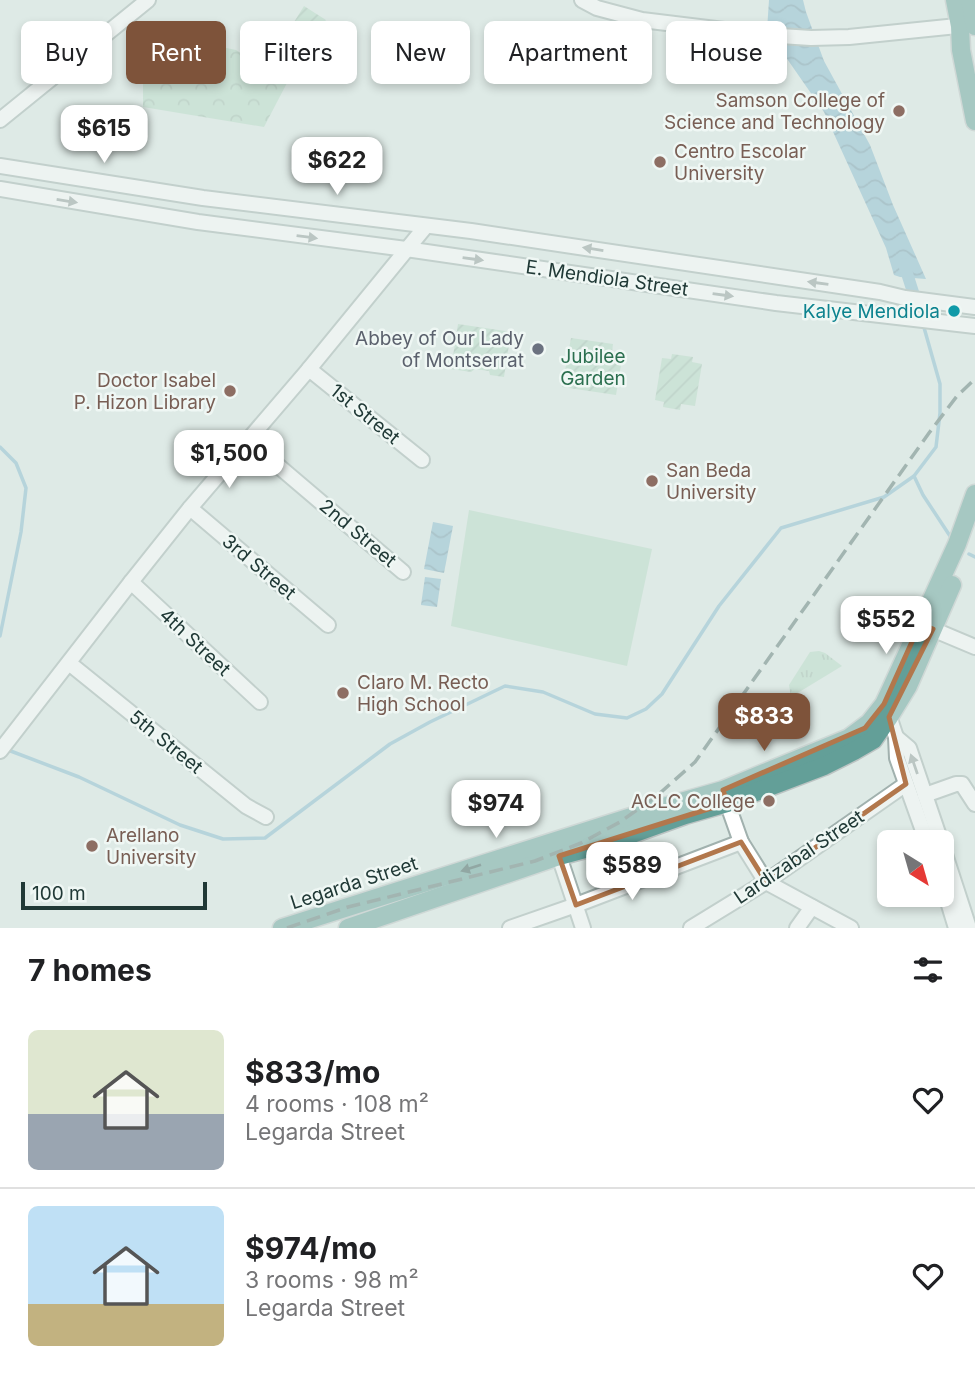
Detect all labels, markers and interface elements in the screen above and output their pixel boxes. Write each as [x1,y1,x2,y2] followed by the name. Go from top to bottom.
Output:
[21,21,112,84] chip: Buy
[126,21,226,84] chip: Rent
[240,21,357,84] chip: Filters
[371,21,470,84] chip: New
[484,21,652,84] chip: Apartment
[666,21,787,84] chip: House
[664,89,885,134] place label: Samson College of Science and Technology
[891,103,907,119] marker: Samson College of Science and Technology
[63,106,145,165] pin: $615
[77,114,131,142] text: $615
[296,138,378,197] pin: $622
[674,140,806,185] place label: Centro Escolar University
[308,146,366,174] text: $622
[652,154,668,170] marker: Centro Escolar University
[56,196,78,207] one-way arrow
[297,231,319,242] one-way arrow
[582,244,604,255] one-way arrow
[463,253,485,264] one-way arrow
[524,255,690,301] street label: E. Mendiola Street
[807,278,829,289] one-way arrow
[712,289,734,300] one-way arrow
[803,300,940,323] place label: Kalye Mendiola
[946,303,962,319] marker: Kalye Mendiola
[355,327,524,372] place label: Abbey of Our Lady of Montserrat
[530,341,546,357] marker: Abbey of Our Lady of Montserrat
[560,345,626,390] park label: Jubilee Garden
[74,369,216,414] place label: Doctor Isabel P. Hizon Library
[326,379,404,449] street label: 1st Street
[222,383,238,399] marker: Doctor Isabel P. Hizon Library
[172,430,286,490] pin: $1,500
[190,439,268,467] text: $1,500
[666,459,757,504] place label: San Beda University
[644,473,660,489] marker: San Beda University
[315,494,401,572] street label: 2nd Street
[217,530,301,604] street label: 3rd Street
[845,596,927,656] pin: $552
[155,603,235,681] street label: 4th Street
[857,605,915,633] text: $552
[357,671,489,716] place label: Claro M. Recto High School
[335,685,351,701] marker: Claro M. Recto High School
[723,694,805,753] pin: $833
[734,702,794,730] text: $833
[125,705,207,779] street label: 5th Street
[908,753,919,774] one-way arrow
[455,780,537,840] pin: $974
[467,789,525,817] text: $974
[631,790,755,813] place label: ACLC College
[761,793,777,809] marker: ACLC College
[730,805,868,909] street label: Lardizabal Street
[106,824,197,869] place label: Arellano University
[877,830,954,906] north arrow
[877,830,954,907] map controls
[84,838,100,854] marker: Arellano University
[591,842,673,902] pin: $589
[602,851,662,879] text: $589
[288,852,420,914] street label: Legarda Street
[460,863,481,874] one-way arrow
[21,879,206,911] scale bar
[32,882,86,905] text: 100 m
[909,951,947,989] icon: filters
[28,952,152,988] text: 7 homes
[245,1054,380,1090] text: $833/mo
[84,1058,168,1142] icon: home
[909,1081,947,1119] icon: heart
[245,1090,429,1118] text: 4 rooms · 108 m²
[245,1118,405,1146] text: Legarda Street
[245,1230,377,1266] text: $974/mo
[84,1234,168,1318] icon: home
[909,1257,947,1295] icon: heart
[245,1266,419,1294] text: 3 rooms · 98 m²
[245,1294,405,1322] text: Legarda Street

